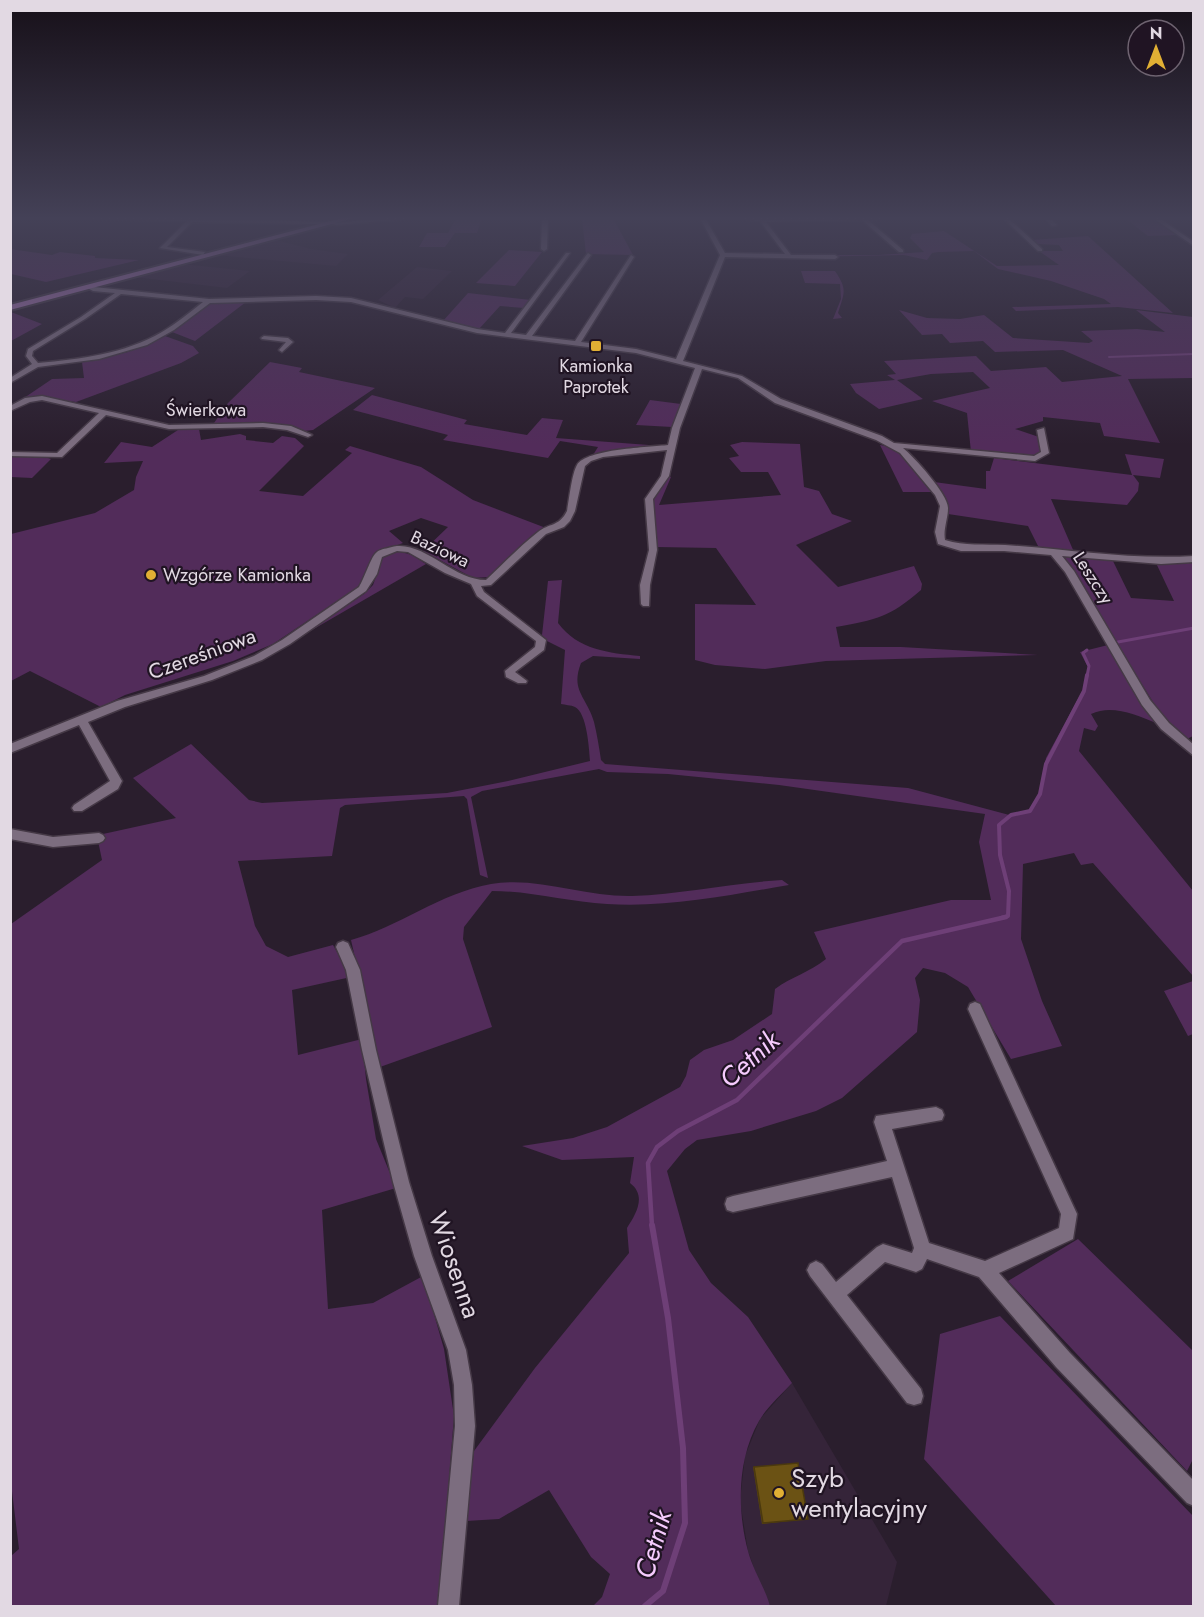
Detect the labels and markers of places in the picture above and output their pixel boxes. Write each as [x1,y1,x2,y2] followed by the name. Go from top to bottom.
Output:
[589,339,603,353] marker: Kamionka Paprotek
[559,353,633,400] place label: Kamionka Paprotek
[163,562,311,588] place label: Wzgórze Kamionka
[144,568,158,582] marker: Wzgórze Kamionka
[791,1459,927,1527] place label: Szyb wentylacyjny
[772,1486,786,1500] marker: Szyb wentylacyjny

